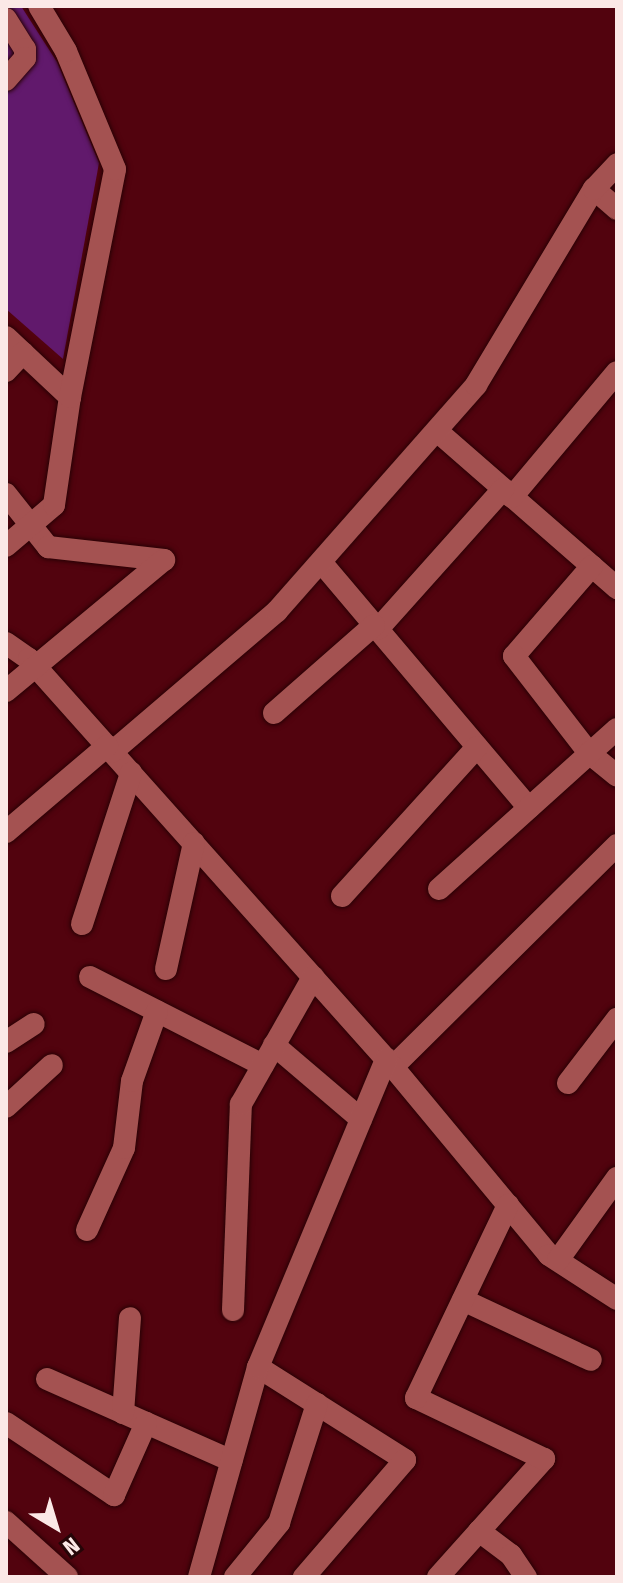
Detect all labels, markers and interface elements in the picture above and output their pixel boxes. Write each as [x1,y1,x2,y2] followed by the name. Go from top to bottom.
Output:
[16,1487,96,1567] north arrow
[58,1532,85,1561] text: N

